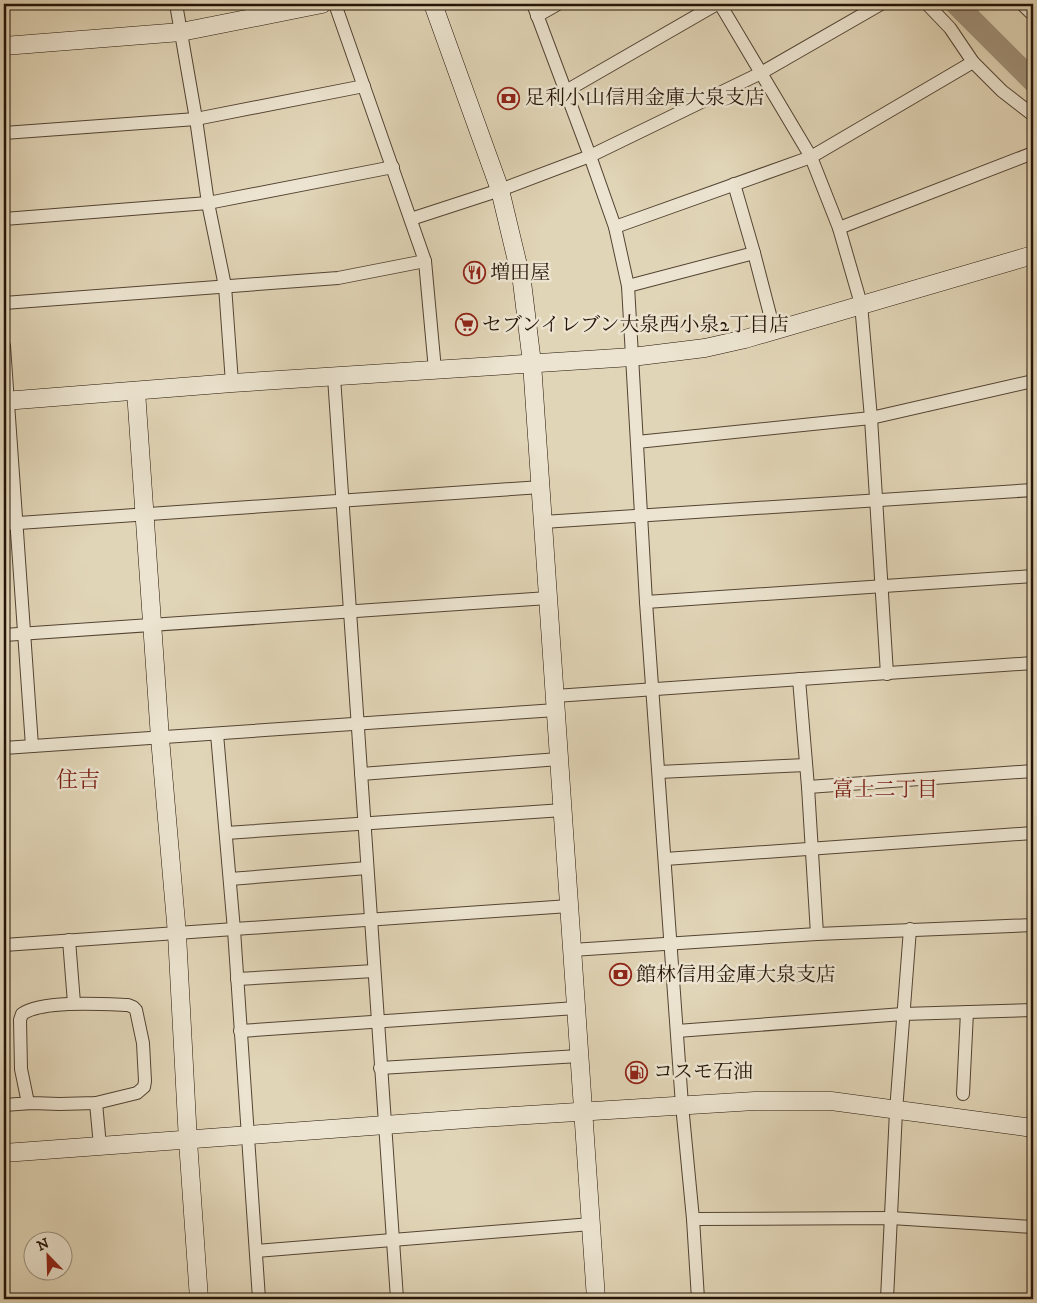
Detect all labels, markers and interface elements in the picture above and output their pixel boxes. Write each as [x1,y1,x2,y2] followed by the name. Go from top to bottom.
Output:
[497,86,521,110] bank icon: 足利小山信用金庫大泉支店
[525,86,765,111] place label: 足利小山信用金庫大泉支店
[462,261,486,285] restaurant icon: 増田屋
[490,261,550,286] place label: 増田屋
[454,313,478,337] supermarket icon: セブンイレブン大泉西小泉2丁目店
[482,313,789,338] place label: セブンイレブン大泉西小泉2丁目店
[56,767,100,794] district label: 住吉
[833,777,938,803] district label: 富士二丁目
[608,963,632,987] bank icon: 館林信用金庫大泉支店
[636,963,836,988] place label: 館林信用金庫大泉支店
[625,1060,649,1084] fuel station icon: コスモ石油
[653,1060,753,1085] place label: コスモ石油
[22,1230,72,1280] north arrow
[35,1234,53,1255] text: N

